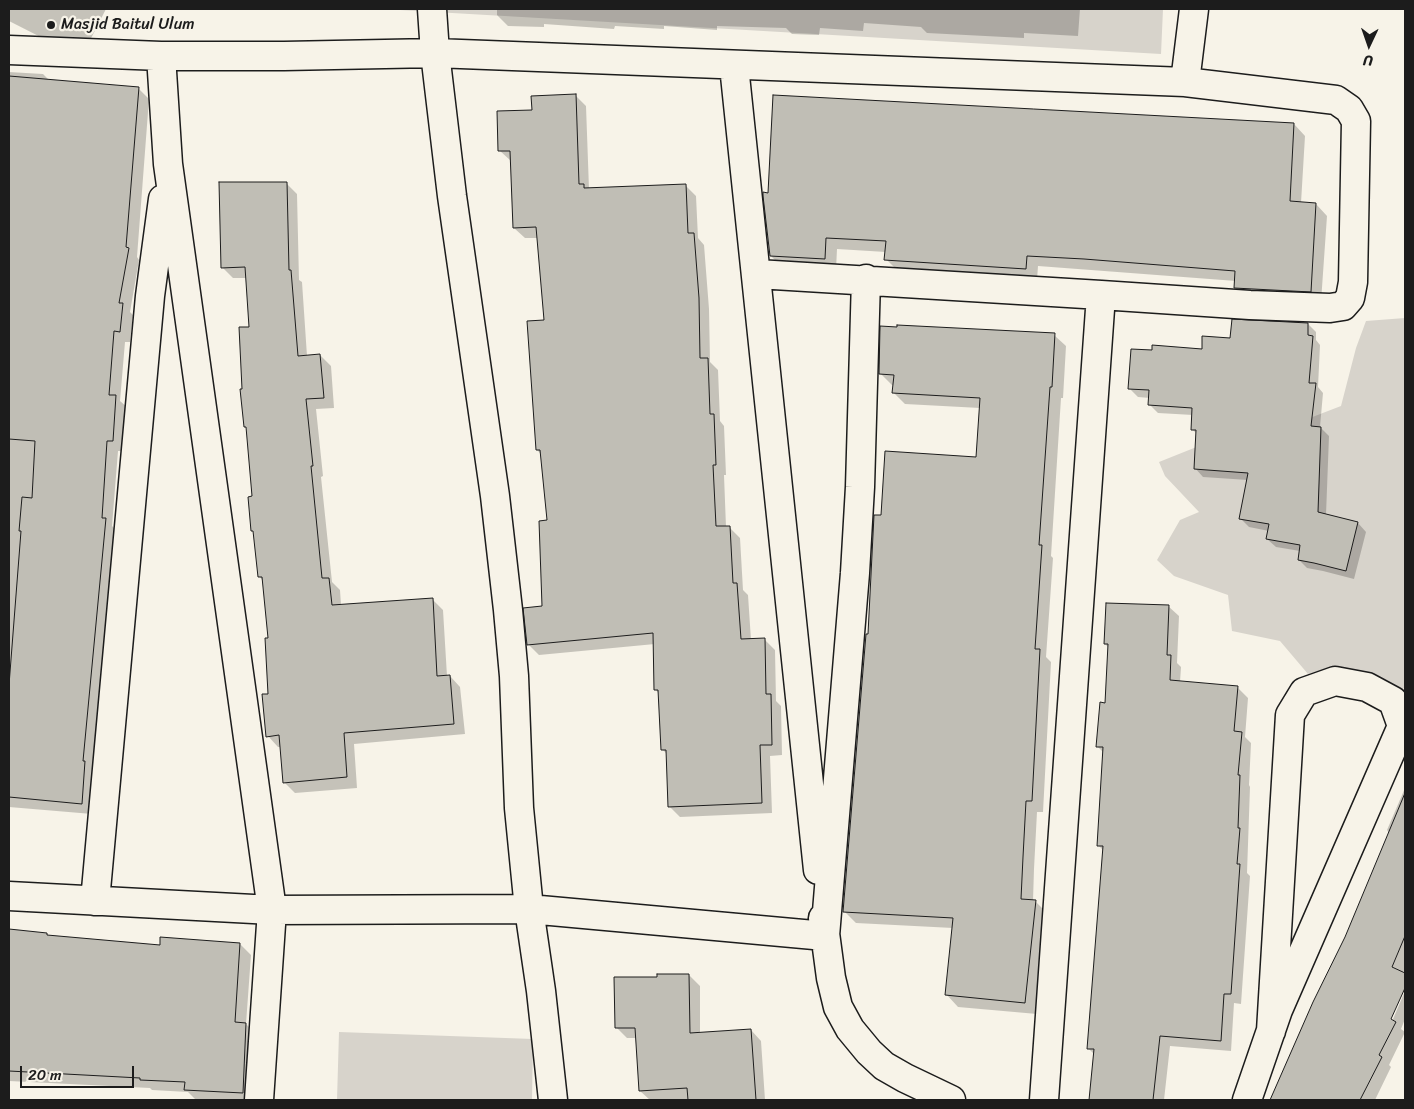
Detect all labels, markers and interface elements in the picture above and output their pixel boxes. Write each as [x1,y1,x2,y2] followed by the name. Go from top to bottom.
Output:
[61,15,195,35] place label: Masjid Baitul Ulum
[45,19,57,31] marker: Masjid Baitul Ulum
[1344,20,1394,70] north arrow
[1363,48,1373,73] text: U
[22,1056,136,1088] scale bar
[28,1062,62,1088] text: 20 m

